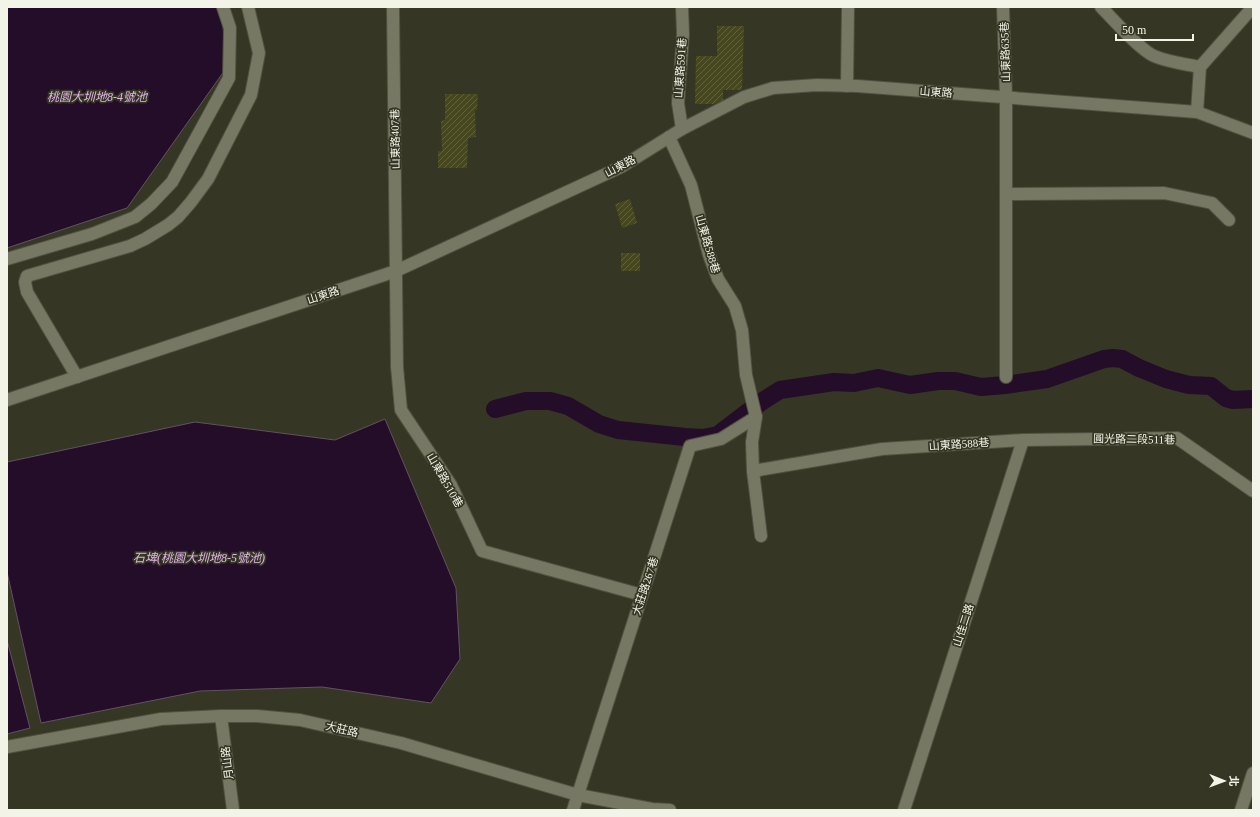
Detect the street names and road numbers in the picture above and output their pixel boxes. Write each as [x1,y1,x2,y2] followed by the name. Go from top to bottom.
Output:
[998,22,1012,82] street label: 山東路635巷
[672,37,688,99] street label: 山東路591巷
[919,85,953,99] street label: 山東路
[388,109,402,169] street label: 山東路407巷
[603,153,637,179] street label: 山東路
[694,213,722,275] street label: 山東路588巷
[305,284,341,306] street label: 山東路
[1093,432,1175,446] street label: 圓光路二段511巷
[928,436,990,452] street label: 山東路588巷
[425,451,465,509] street label: 山東路510巷
[630,555,660,617] street label: 大莊路267巷
[950,602,976,648] street label: 山佳二路
[325,719,359,739] street label: 大莊路
[219,746,235,780] street label: 月山路

